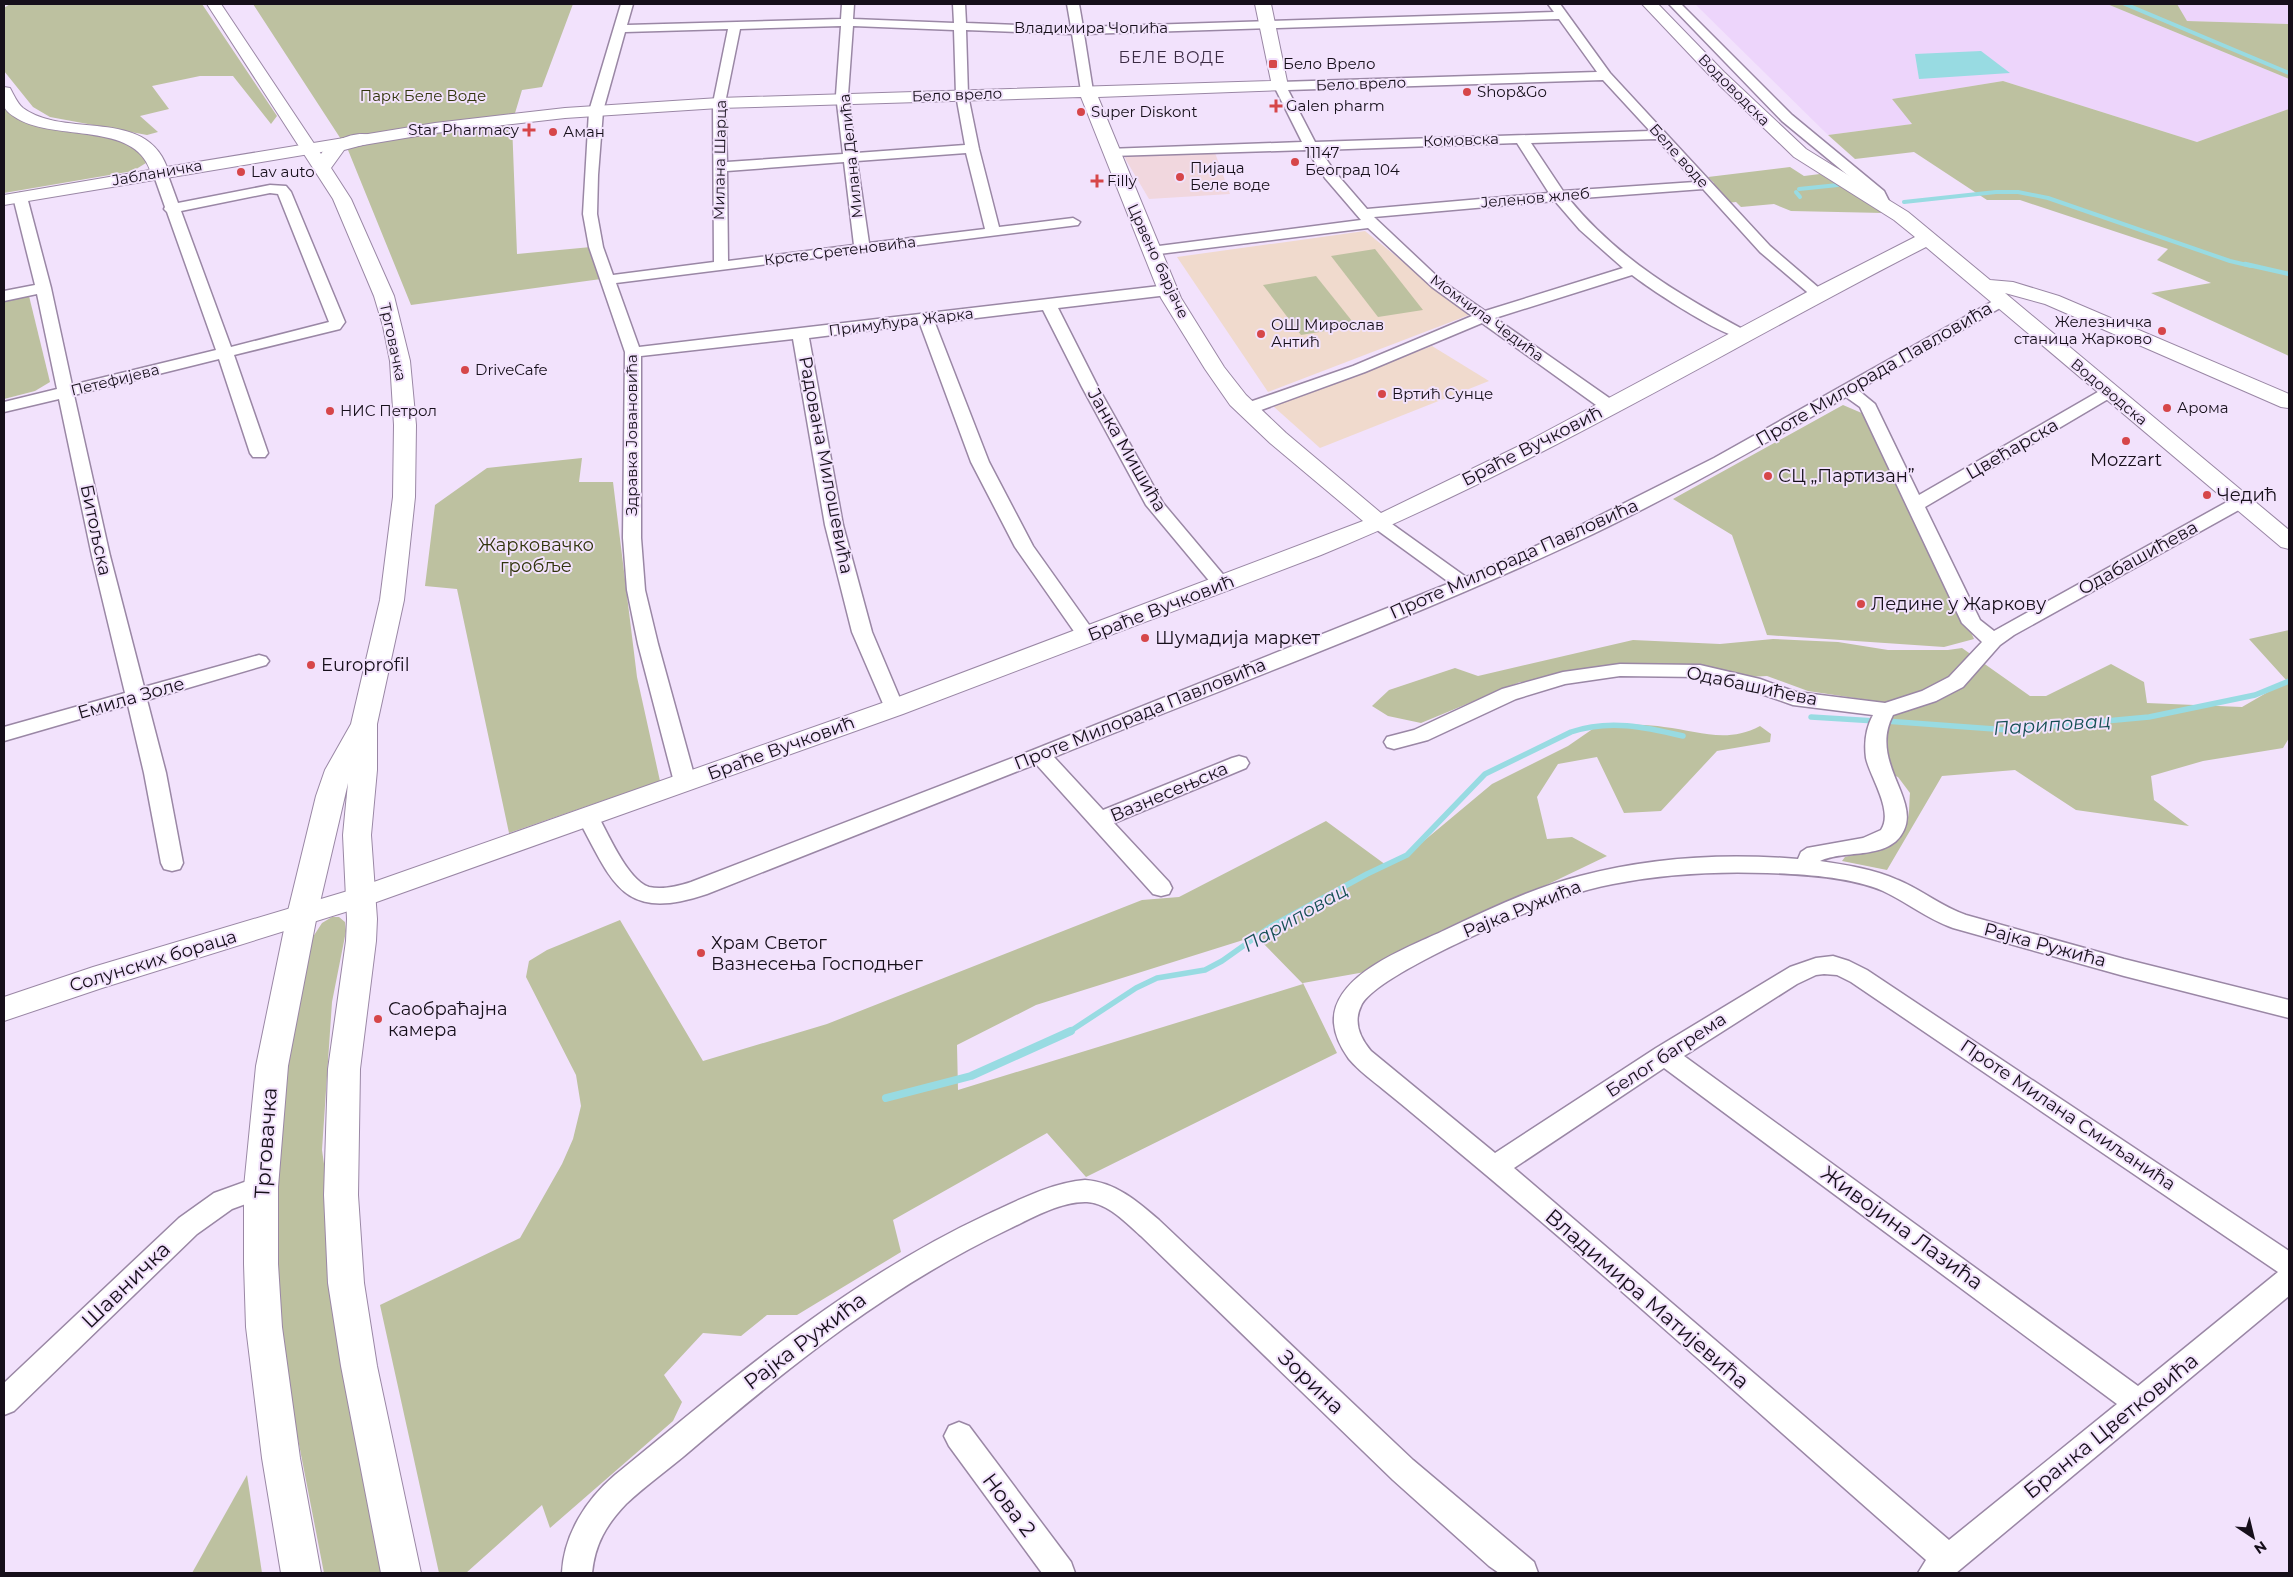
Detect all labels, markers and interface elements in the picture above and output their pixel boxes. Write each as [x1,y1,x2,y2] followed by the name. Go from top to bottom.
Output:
[1014,18,1168,37] street label: Владимира Чопића
[1119,48,1225,67] district label: БЕЛЕ ВОДЕ
[1694,50,1774,130] street label: Водоводска
[1283,54,1376,73] place label: Бело Врело
[1267,58,1279,70] marker: Бело Врело
[1315,72,1407,95] street label: Бело врело
[1477,82,1547,101] place label: Shop&Go
[911,83,1003,106] street label: Бело врело
[360,86,486,105] park label: Парк Беле Воде
[1461,86,1473,98] marker: Shop&Go
[835,93,866,219] street label: Милана Делића
[1286,96,1385,115] place label: Galen pharm
[709,100,730,220] street label: Милана Шарца
[1270,100,1282,112] marker: Galen pharm
[1091,102,1198,121] place label: Super Diskont
[1075,106,1087,118] marker: Super Diskont
[1645,119,1713,192] street label: Беле воде
[408,120,520,139] place label: Star Pharmacy
[563,122,605,141] place label: Аман
[523,124,535,136] marker: Star Pharmacy
[547,126,559,138] marker: Аман
[1423,129,1499,150] street label: Комовска
[1305,143,1400,179] place label: 11147 Београд 104
[110,155,204,190] street label: Јабланичка
[1289,156,1301,168] marker: 11147 Београд 104
[1190,158,1270,194] place label: Пијаца Беле воде
[251,162,315,181] place label: Lav auto
[235,166,247,178] marker: Lav auto
[1107,171,1138,190] place label: Filly
[1174,171,1186,183] marker: Пијаца Беле воде
[1091,175,1103,187] marker: Filly
[1480,183,1590,212] street label: Јеленов жлеб
[1124,200,1193,321] street label: Црвено барјаче
[763,232,917,269] street label: Крсте Сретеновића
[1427,270,1548,365] street label: Момчила Чедића
[1752,297,1996,451] street label: Проте Милорада Павловића
[376,301,411,383] street label: Трговачка
[827,303,974,340] street label: Примућура Жарка
[2014,312,2152,348] place label: Железничка станица Жарково
[1271,315,1384,351] place label: ОШ Мирослав Антић
[2156,325,2168,337] marker: Железничка станица Жарково
[1255,328,1267,340] marker: ОШ Мирослав Антић
[622,354,641,516] street label: Здравка Јовановића
[794,354,858,576] street label: Радована Милошевића
[2067,354,2152,429] street label: Водоводска
[69,359,161,400] street label: Петефијева
[475,360,548,379] place label: DriveCafe
[459,364,471,376] marker: DriveCafe
[1083,384,1171,516] street label: Јанка Мишића
[1392,384,1493,403] place label: Вртић Сунце
[1376,388,1388,400] marker: Вртић Сунце
[2177,398,2229,417] place label: Арома
[340,401,437,420] place label: НИС Петрол
[1458,401,1606,491] street label: Браће Вучковић
[2161,402,2173,414] marker: Арома
[324,405,336,417] marker: НИС Петрол
[1962,414,2062,484] street label: Цвећарска
[2120,435,2132,447] marker: Mozzart
[2090,449,2162,471] place label: Mozzart
[1778,465,1915,487] place label: СЦ „Партизан”
[1762,470,1774,482] marker: СЦ „Партизан”
[76,483,116,577] street label: Битољска
[2217,484,2277,506] place label: Чедић
[2201,489,2213,501] marker: Чедић
[1386,494,1642,624] street label: Проте Милорада Павловића
[2074,516,2202,600] street label: Одабашићева
[478,534,594,577] park label: Жарковачко гробље
[1085,570,1237,646] street label: Браће Вучковић
[1871,593,2046,615] place label: Ледине у Жаркову
[1855,598,1867,610] marker: Ледине у Жаркову
[1155,627,1321,649] place label: Шумадија маркет
[1139,632,1151,644] marker: Шумадија маркет
[1011,653,1269,775] street label: Проте Милорада Павловића
[321,654,410,676] place label: Europrofil
[305,659,317,671] marker: Europrofil
[1685,661,1819,711] street label: Одабашићева
[75,672,187,724] street label: Емила Золе
[1993,709,2111,740] water label: Париповац
[704,711,858,785] street label: Браће Вучковић
[1107,757,1231,827] street label: Вазнесењска
[1460,875,1584,943] street label: Рајка Ружића
[1239,878,1352,957] water label: Париповац
[1982,918,2108,972] street label: Рајка Ружића
[67,925,239,997] street label: Солунских бораца
[711,932,923,975] place label: Храм Светог Вазнесења Господњег
[695,947,707,959] marker: Храм Светог Вазнесења Господњег
[388,998,507,1041] place label: Саобраћајна камера
[1602,1008,1730,1102] street label: Белог багрема
[372,1013,384,1025] marker: Саобраћајна камера
[1956,1035,2180,1195] street label: Проте Милана Смиљанића
[249,1087,282,1199] street label: Трговачка
[1816,1160,1988,1295] street label: Живојина Лазића
[1540,1203,1754,1394] street label: Владимира Матијевића
[76,1236,175,1333] street label: Шавничка
[739,1287,871,1395] street label: Рајка Ружића
[1273,1344,1349,1419] street label: Зорина
[2018,1348,2203,1504] street label: Бранка Цветковића
[977,1468,1041,1541] street label: Нова 2
[2228,1512,2278,1562] north arrow
[2251,1537,2270,1558] text: N

